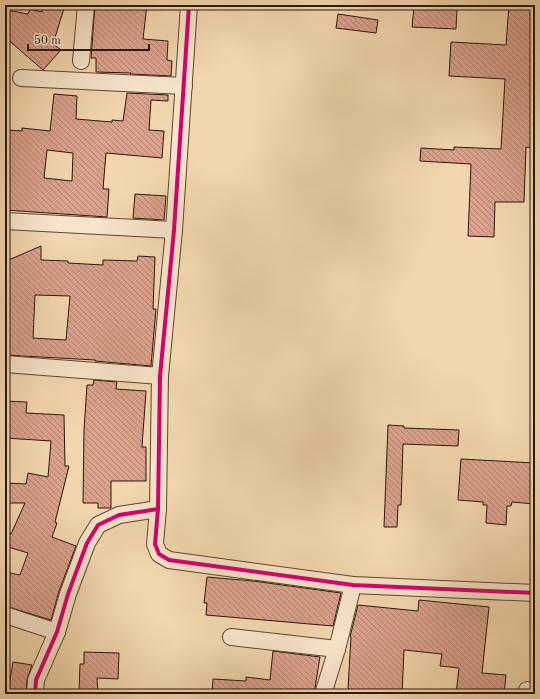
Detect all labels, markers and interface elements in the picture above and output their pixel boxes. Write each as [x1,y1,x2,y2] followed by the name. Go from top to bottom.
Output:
[28,26,149,52] scale bar
[34,34,61,47] text: 50 m

